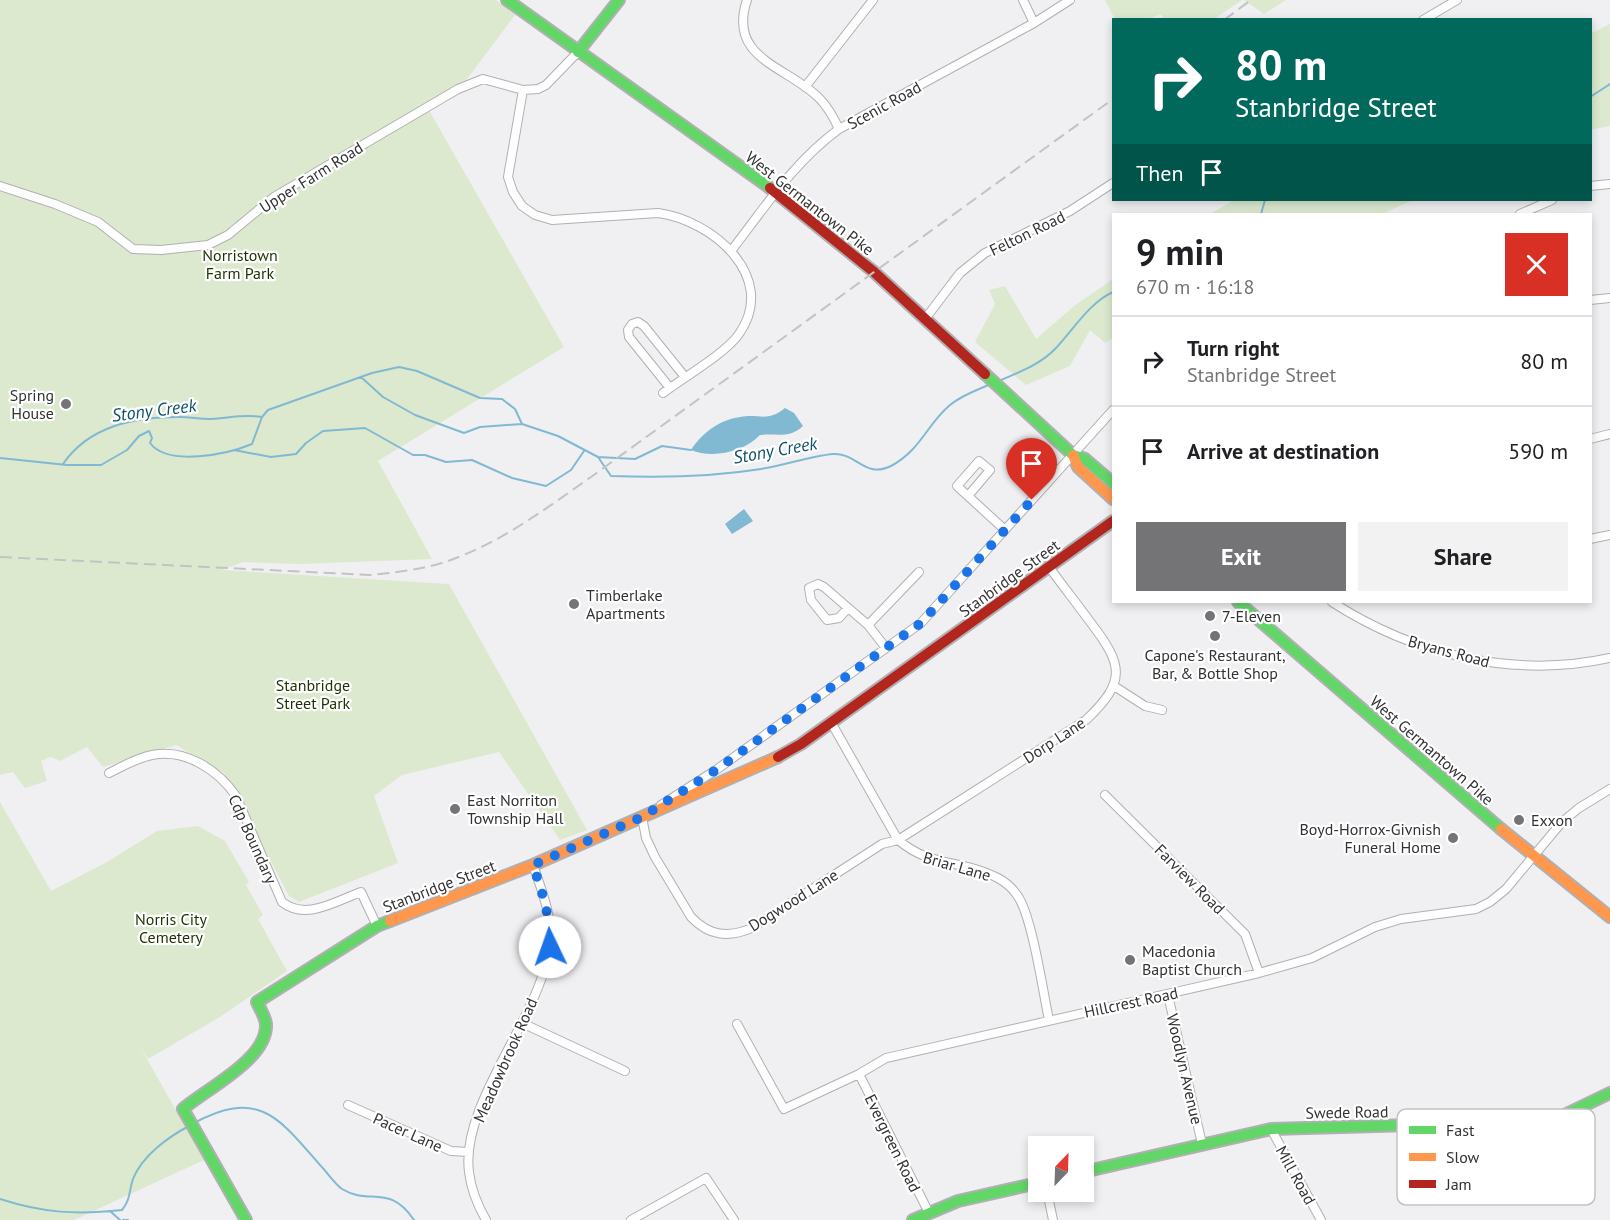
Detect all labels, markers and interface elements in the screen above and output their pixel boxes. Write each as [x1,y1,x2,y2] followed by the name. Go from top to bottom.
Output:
[1235,37,1327,92] text: 80 m
[1136,42,1214,120] icon: right
[844,76,924,134] street label: Scenic Road
[1235,90,1437,124] text: Stanbridge Street
[256,137,366,217] street label: Upper Farm Road
[742,147,878,259] street label: West Germantown Pike
[1195,156,1228,189] icon: arrive
[1136,159,1183,187] text: Then
[986,206,1068,260] street label: Felton Road
[1136,228,1224,275] text: 9 min
[1505,233,1568,296] button: close
[202,245,278,283] park label: Norristown Farm Park
[1136,274,1254,300] text: 670 m · 16:18
[1187,334,1279,362] text: Turn right
[1136,345,1169,378] icon: right
[1520,347,1568,375] text: 80 m
[1187,362,1336,388] text: Stanbridge Street
[10,385,54,423] place label: Spring House
[110,393,199,427] water label: Stony Creek
[59,397,73,411] marker: Spring House
[731,431,820,469] water label: Stony Creek
[1136,435,1169,468] icon: arrive
[1187,437,1379,465] text: Arrive at destination
[1508,437,1568,465] text: 590 m
[1006,438,1057,500] pin
[1015,447,1048,480] icon: arrive
[1136,522,1346,591] button: Exit
[1358,522,1568,591] button: Share
[955,534,1064,621] street label: Stanbridge Street
[586,585,666,623] place label: Timberlake Apartments
[567,597,581,611] marker: Timberlake Apartments
[1222,606,1281,626] place label: 7-Eleven
[1203,609,1217,623] marker: 7-Eleven
[1208,629,1222,643] marker: Capone's Restaurant, Bar, & Bottle Shop
[1406,630,1492,672] street label: Bryans Road
[1144,645,1286,683] place label: Capone's Restaurant, Bar, & Bottle Shop
[276,675,351,713] park label: Stanbridge Street Park
[1366,691,1498,809] street label: West Germantown Pike
[1019,712,1089,768] street label: Dorp Lane
[467,790,564,828] place label: East Norriton Township Hall
[224,791,282,887] street label: Cdp Boundary
[448,802,462,816] marker: East Norriton Township Hall
[1531,810,1573,830] place label: Exxon
[1512,813,1526,827] marker: Exxon
[1299,819,1441,857] place label: Boyd-Horrox-Givnish Funeral Home
[1446,831,1460,845] marker: Boyd-Horrox-Givnish Funeral Home
[1151,840,1229,918] street label: Farview Road
[921,847,993,885] street label: Briar Lane
[380,855,499,917] street label: Stanbridge Street
[744,864,842,936] street label: Dogwood Lane
[135,909,207,947] park label: Norris City Cemetery
[518,915,582,979] position arrow
[1142,941,1242,979] place label: Macedonia Baptist Church
[1123,953,1137,967] marker: Macedonia Baptist Church
[1082,982,1180,1022] street label: Hillcrest Road
[469,995,541,1125] street label: Meadowbrook Road
[1163,1012,1207,1126] street label: Woodlyn Avenue
[861,1091,925,1195] street label: Evergreen Road
[1305,1101,1389,1123] street label: Swede Road
[370,1108,446,1156] street label: Pacer Lane
[1397,1109,1595,1205] legend
[1446,1120,1475,1140] text: Fast
[1028,1136,1094,1202] north arrow
[1028,1136,1094,1202] map controls
[1272,1142,1320,1208] street label: Mill Road
[1446,1147,1480,1167] text: Slow
[1445,1174,1472,1194] text: Jam

